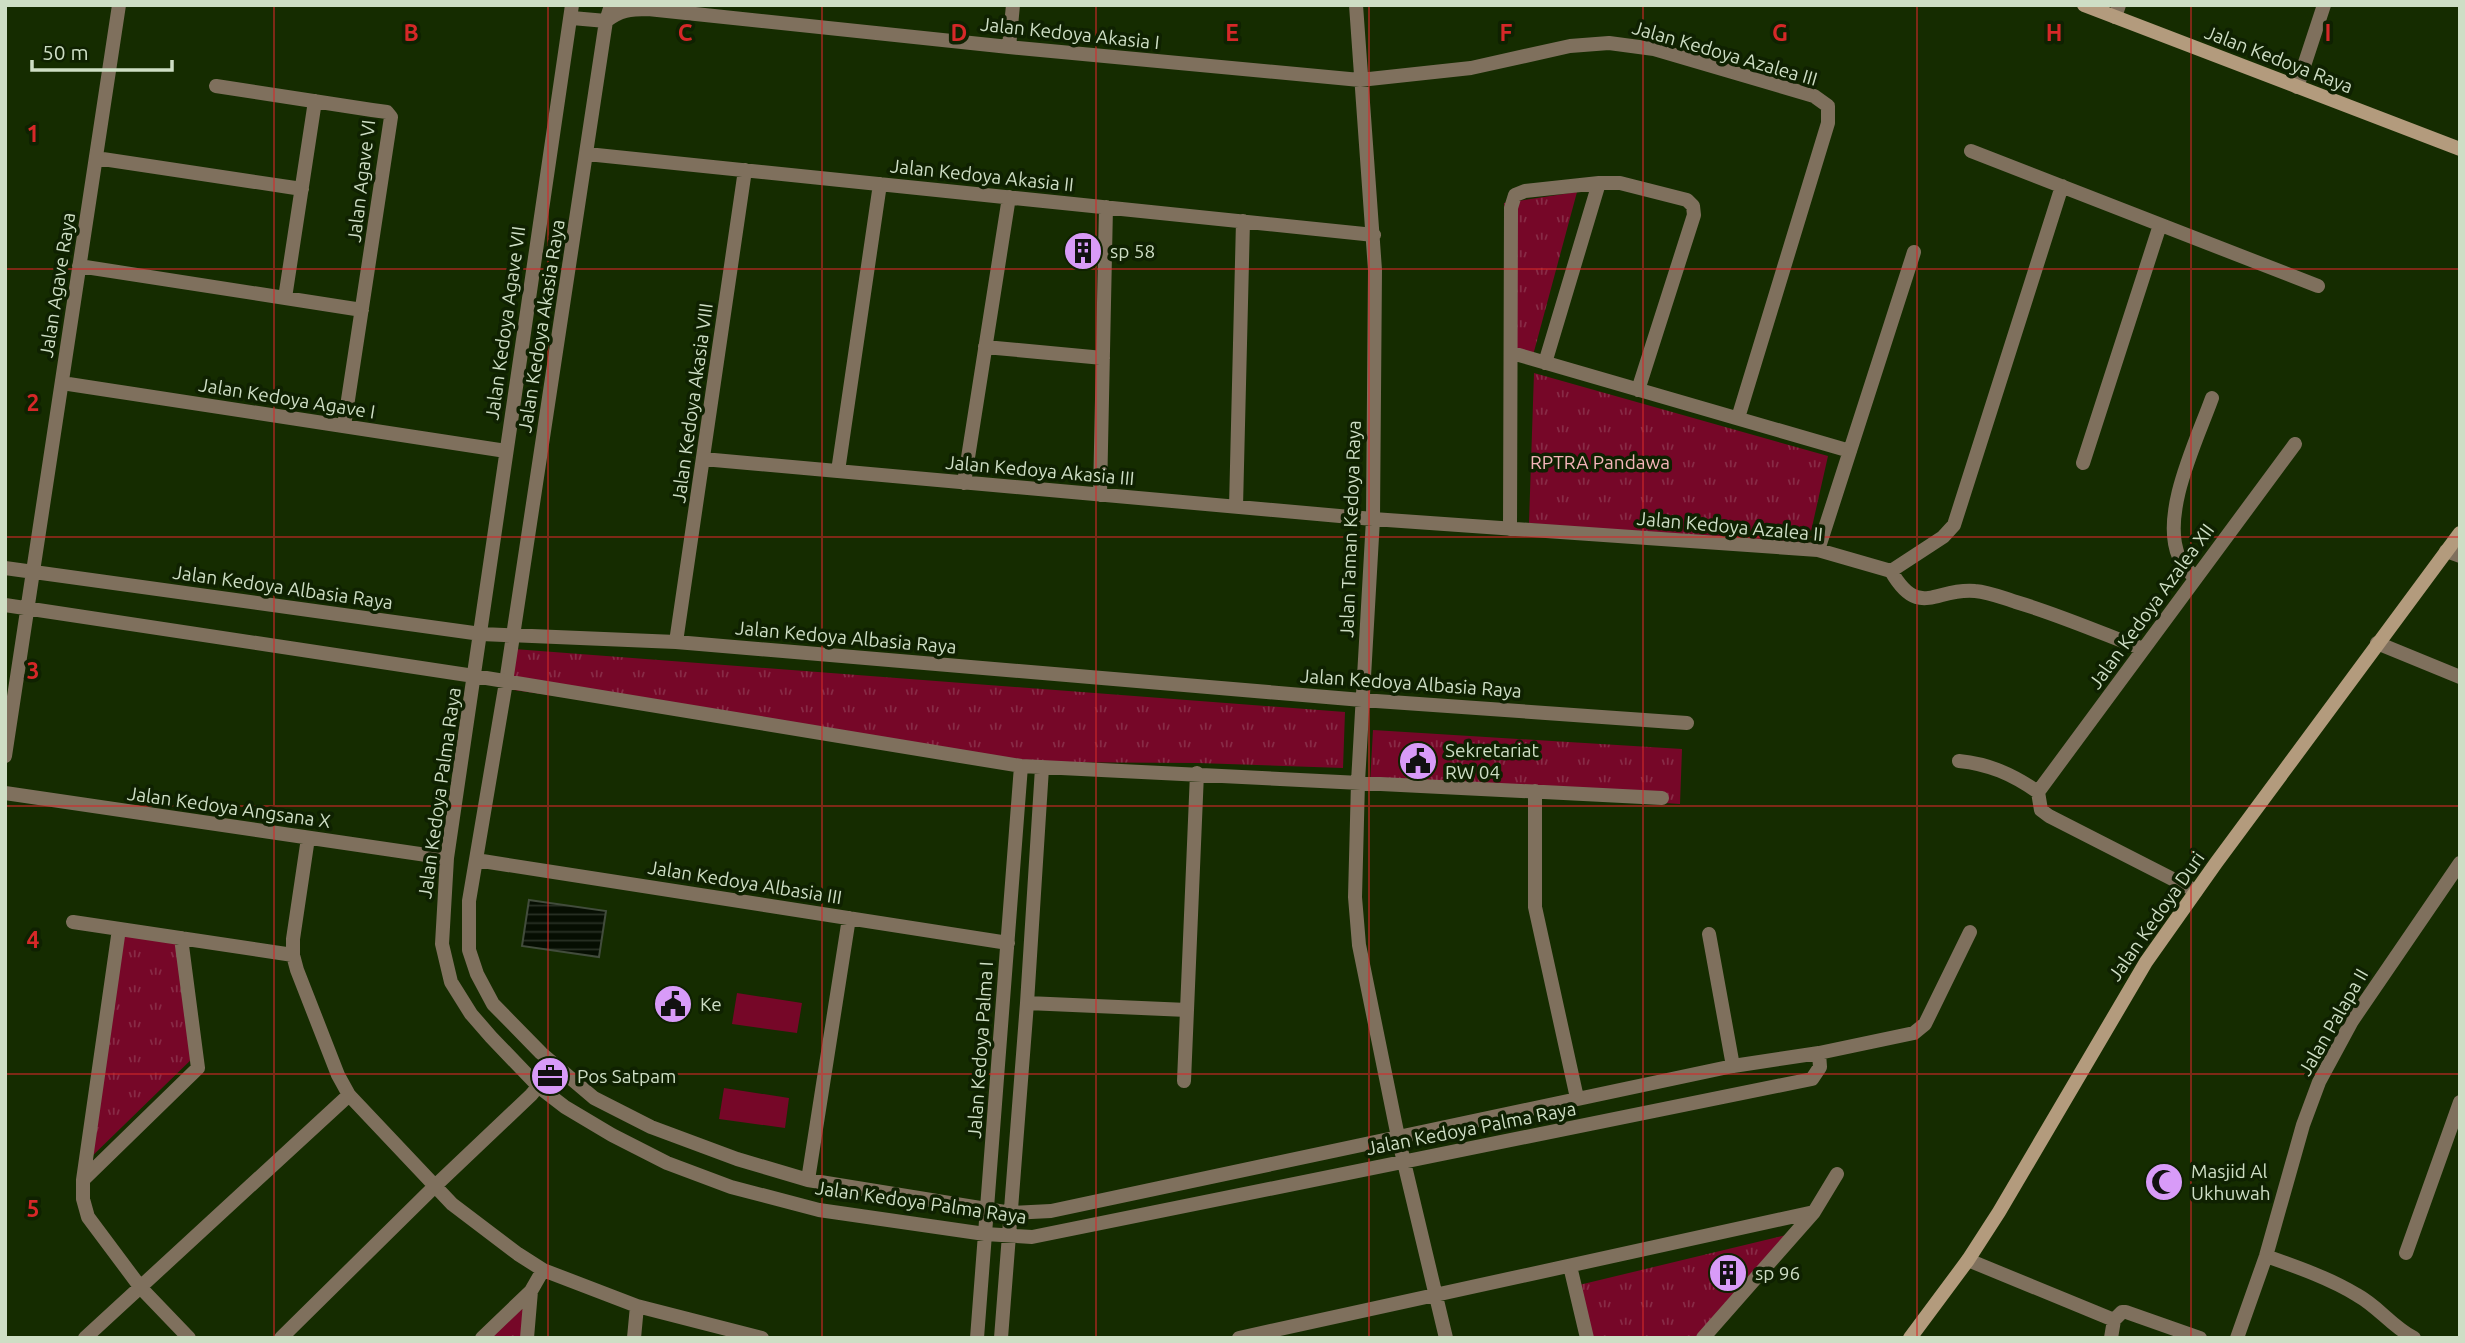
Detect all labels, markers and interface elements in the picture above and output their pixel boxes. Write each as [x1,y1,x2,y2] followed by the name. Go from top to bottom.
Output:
[979,13,1161,53] street label: Jalan Kedoya Akasia I
[1630,16,1820,90] street label: Jalan Kedoya Azalea III
[403,20,419,45] text: B
[678,20,693,45] text: C
[951,20,967,45] text: D
[1225,20,1239,45] text: E
[1500,20,1513,45] text: F
[1772,20,1788,45] text: G
[2046,20,2062,45] text: H
[2325,20,2331,45] text: I
[2202,21,2356,97] street label: Jalan Kedoya Raya
[32,28,172,72] scale bar
[42,40,89,64] text: 50 m
[343,119,379,243] street label: Jalan Agave VI
[27,121,39,146] text: 1
[889,154,1075,196] street label: Jalan Kedoya Akasia II
[35,211,79,359] street label: Jalan Agave Raya
[513,218,569,434] street label: Jalan Kedoya Akasia Raya
[481,225,529,421] street label: Jalan Kedoya Agave VII
[1062,230,1104,272] building icon: sp 58
[1110,240,1155,262] place label: sp 58
[667,302,717,504] street label: Jalan Kedoya Akasia VIII
[197,373,377,423] street label: Jalan Kedoya Agave I
[27,390,39,415] text: 2
[1335,420,1365,638] street label: Jalan Taman Kedoya Raya
[945,451,1135,489] street label: Jalan Kedoya Akasia III
[1530,451,1670,473] park label: RPTRA Pandawa
[1636,507,1824,545] street label: Jalan Kedoya Azalea II
[2084,519,2218,693] street label: Jalan Kedoya Azalea XII
[172,561,394,613] street label: Jalan Kedoya Albasia Raya
[734,616,958,658] street label: Jalan Kedoya Albasia Raya
[27,658,39,683] text: 3
[1300,664,1522,702] street label: Jalan Kedoya Albasia Raya
[413,686,465,900] street label: Jalan Kedoya Palma Raya
[1445,739,1539,783] place label: Sekretariat RW 04
[1397,740,1439,782] public building icon: Sekretariat RW 04
[126,782,332,832] street label: Jalan Kedoya Angsana X
[2103,847,2209,985] street label: Jalan Kedoya Duri
[646,856,844,908] street label: Jalan Kedoya Albasia III
[27,927,40,952] text: 4
[963,961,997,1139] street label: Jalan Kedoya Palma I
[2294,965,2372,1079] street label: Jalan Palapa II
[652,983,694,1025] public building icon: Ke
[700,993,722,1015] place label: Ke
[529,1055,571,1097] office icon: Pos Satpam
[577,1065,676,1087] place label: Pos Satpam
[1364,1097,1578,1159] street label: Jalan Kedoya Palma Raya
[2191,1160,2271,1204] place label: Masjid Al Ukhuwah
[2143,1161,2185,1203] mosque icon: Masjid Al Ukhuwah
[814,1176,1028,1228] street label: Jalan Kedoya Palma Raya
[27,1196,39,1221] text: 5
[1707,1252,1749,1294] building icon: sp 96
[1755,1262,1800,1284] place label: sp 96

